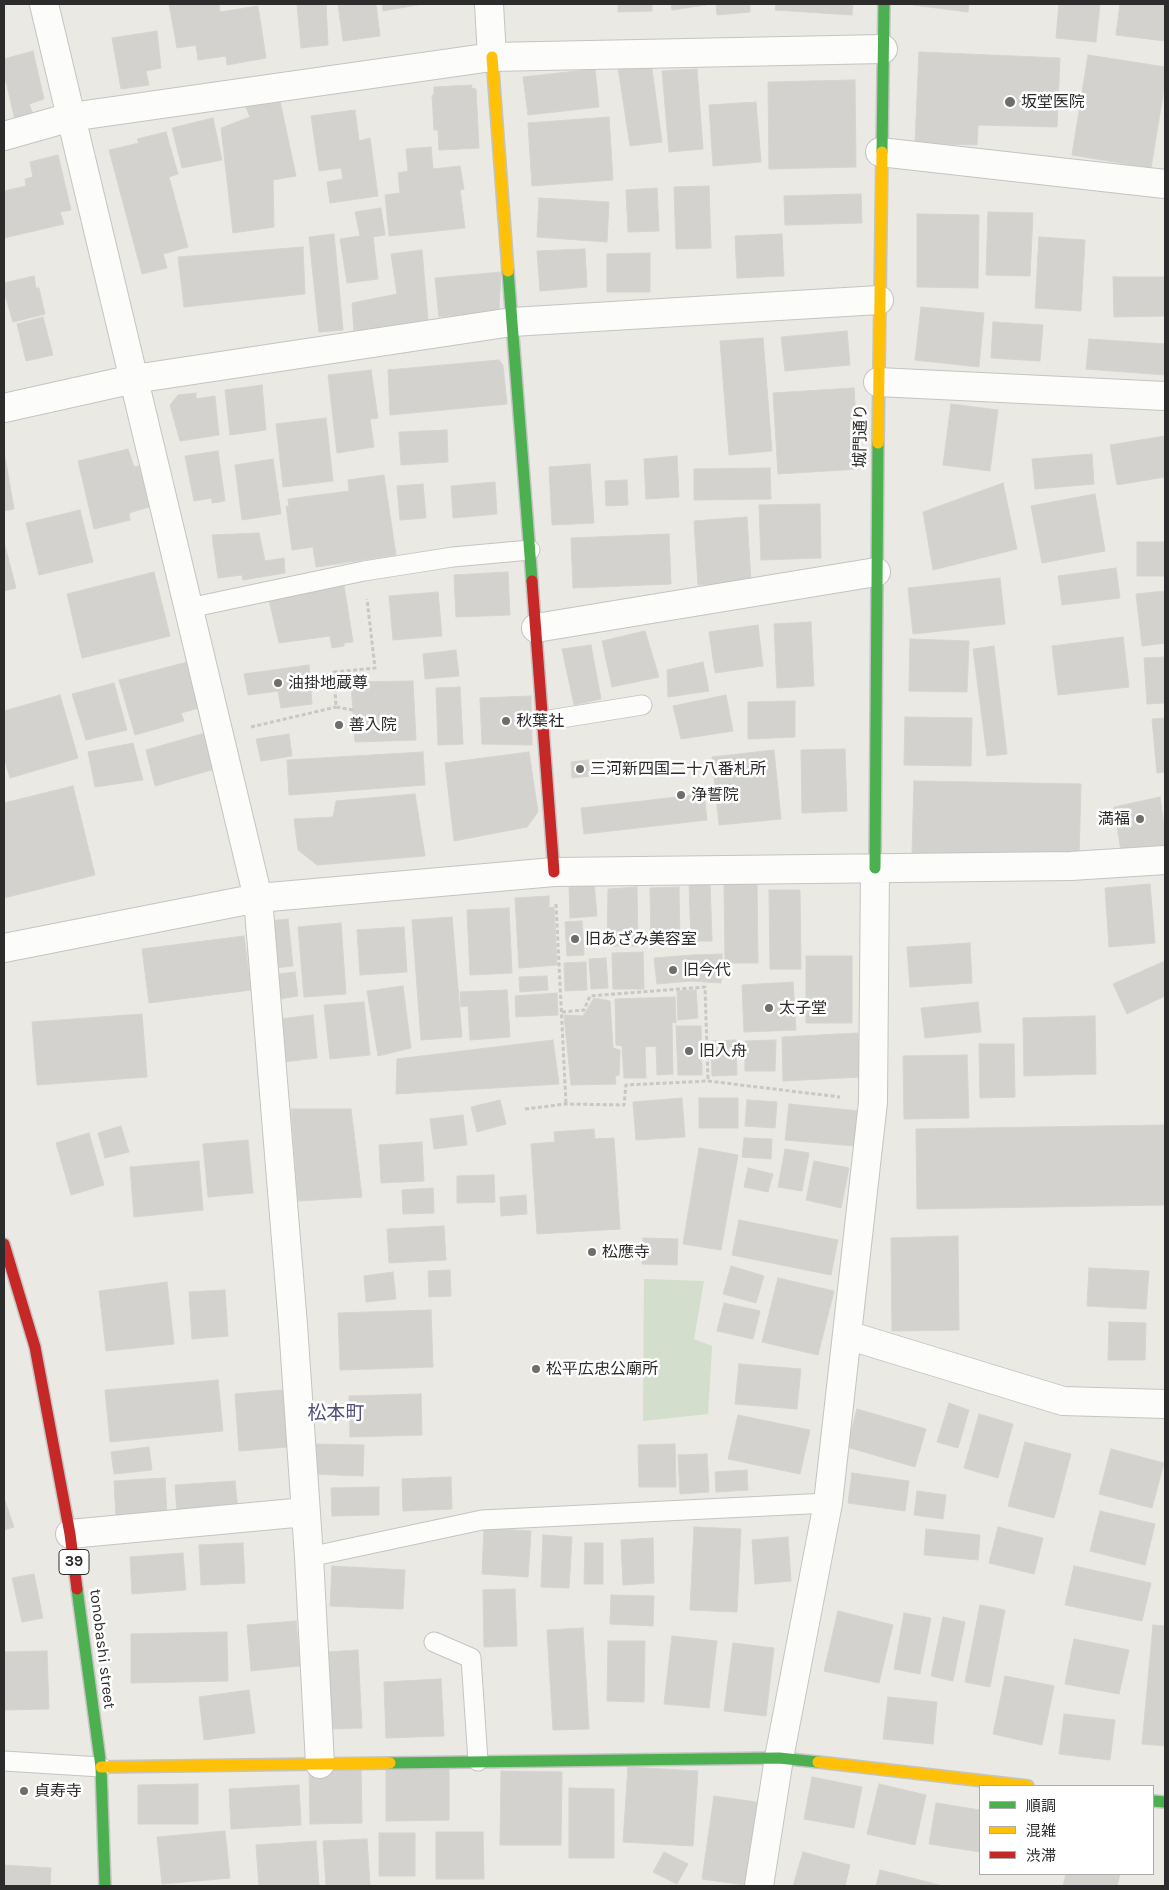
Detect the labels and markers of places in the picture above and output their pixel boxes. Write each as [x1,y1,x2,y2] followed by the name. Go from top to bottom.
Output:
[1021,92,1085,112] place label: 坂堂医院
[1003,95,1017,109] marker: 坂堂医院
[288,673,368,693] place label: 油掛地蔵尊
[272,677,284,689] marker: 油掛地蔵尊
[516,711,564,731] place label: 秋葉社
[349,715,397,735] place label: 善入院
[500,715,512,727] marker: 秋葉社
[333,719,345,731] marker: 善入院
[590,759,766,779] place label: 三河新四国二十八番札所
[574,763,586,775] marker: 三河新四国二十八番札所
[691,785,739,805] place label: 浄誓院
[675,789,687,801] marker: 浄誓院
[1098,809,1130,829] place label: 満福
[1134,813,1146,825] marker: 満福
[585,929,697,949] place label: 旧あざみ美容室
[569,933,581,945] marker: 旧あざみ美容室
[683,960,731,980] place label: 旧今代
[667,964,679,976] marker: 旧今代
[779,998,827,1018] place label: 太子堂
[763,1002,775,1014] marker: 太子堂
[699,1041,747,1061] place label: 旧入舟
[683,1045,695,1057] marker: 旧入舟
[602,1242,650,1262] place label: 松應寺
[586,1246,598,1258] marker: 松應寺
[546,1359,658,1379] place label: 松平広忠公廟所
[530,1363,542,1375] marker: 松平広忠公廟所
[34,1781,82,1801] place label: 貞寿寺
[18,1785,30,1797] marker: 貞寿寺

